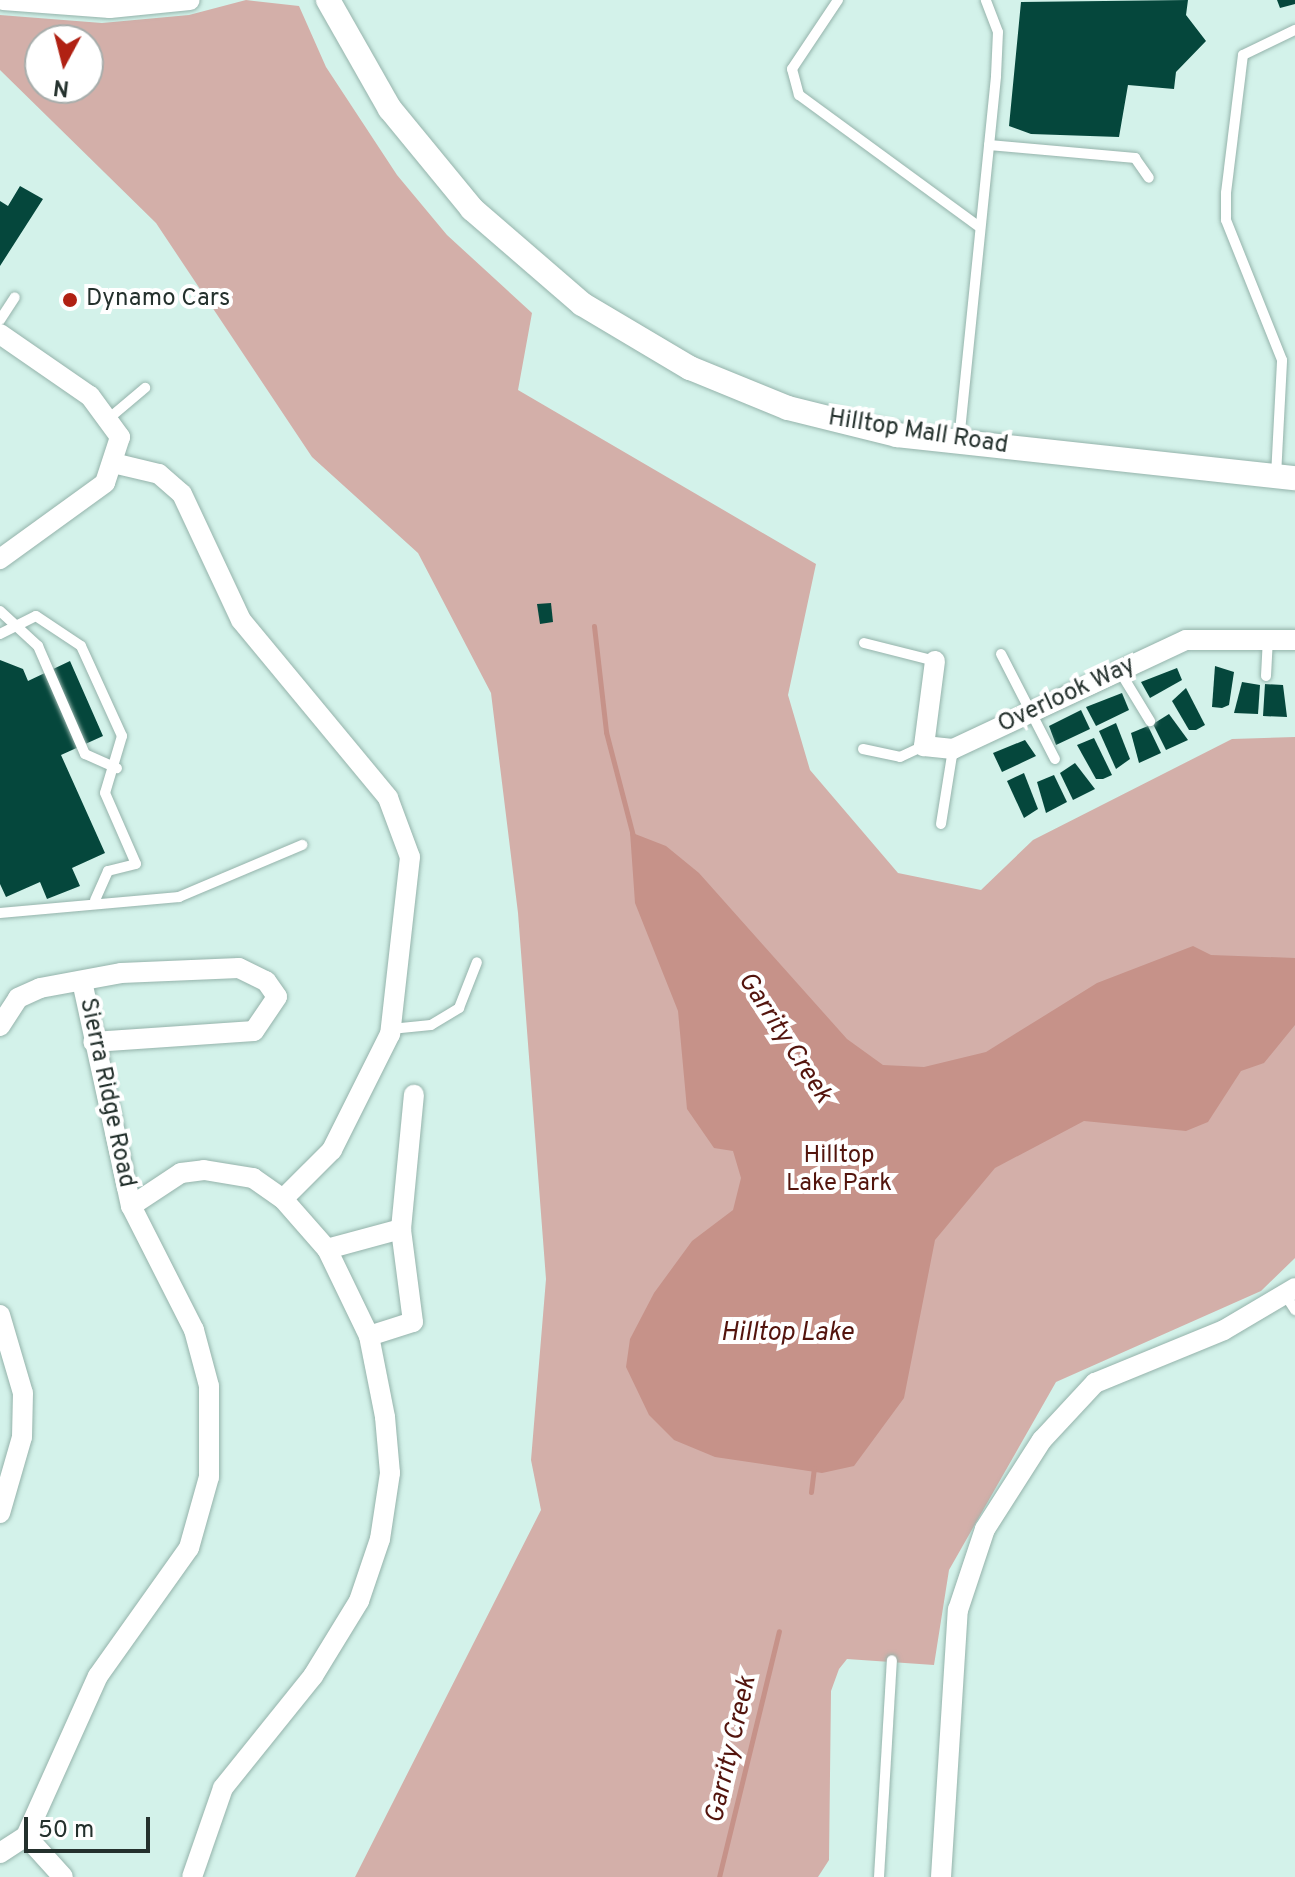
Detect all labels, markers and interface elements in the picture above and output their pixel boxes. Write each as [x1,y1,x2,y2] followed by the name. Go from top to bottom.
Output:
[24,24,104,104] north arrow
[52,72,71,101] text: N
[86,286,230,314] place label: Dynamo Cars
[61,291,79,309] marker: Dynamo Cars
[826,405,1010,461] street label: Hilltop Mall Road
[994,652,1140,740] street label: Overlook Way
[730,967,838,1109] water label: Garrity Creek
[72,996,140,1190] street label: Sierra Ridge Road
[786,1143,892,1199] park label: Hilltop Lake Park
[721,1318,853,1350] water label: Hilltop Lake
[700,1673,764,1827] water label: Garrity Creek
[28,1801,154,1851] scale bar
[38,1816,94,1846] text: 50 m

